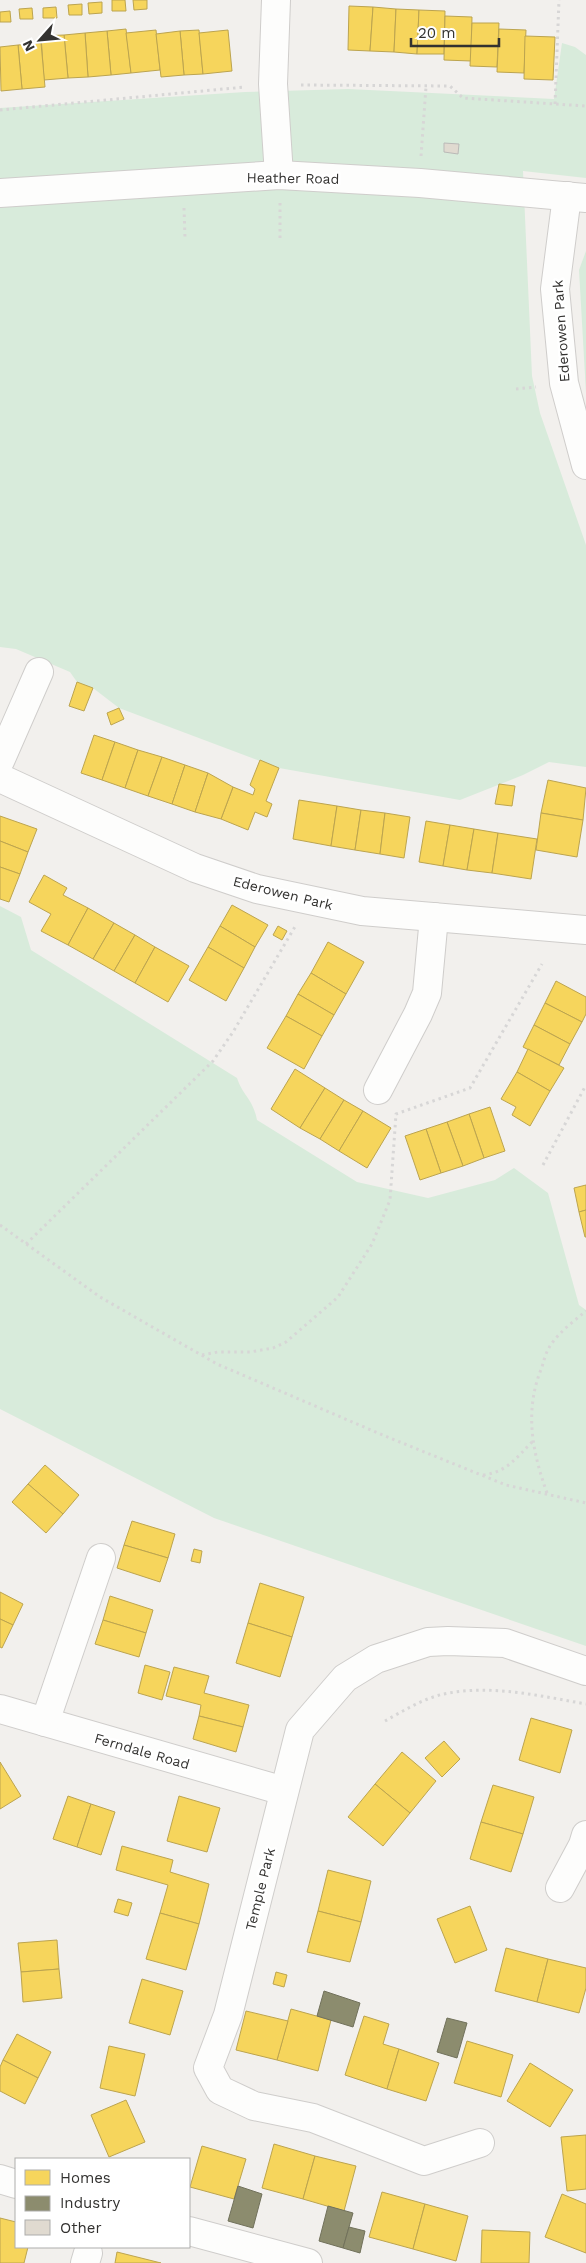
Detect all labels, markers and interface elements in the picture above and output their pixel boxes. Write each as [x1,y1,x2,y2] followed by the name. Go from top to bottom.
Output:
[15,15,65,65] north arrow
[411,15,498,47] scale bar
[418,24,456,42] text: 20 m
[19,38,38,54] text: N
[246,169,340,187] street label: Heather Road
[549,279,573,383] street label: Ederowen Park
[231,873,335,913] street label: Ederowen Park
[93,1730,191,1772] street label: Ferndale Road
[242,1846,278,1932] street label: Temple Park
[15,2158,190,2248] legend
[60,2169,111,2187] text: Homes
[60,2194,121,2212] text: Industry
[60,2219,102,2237] text: Other

